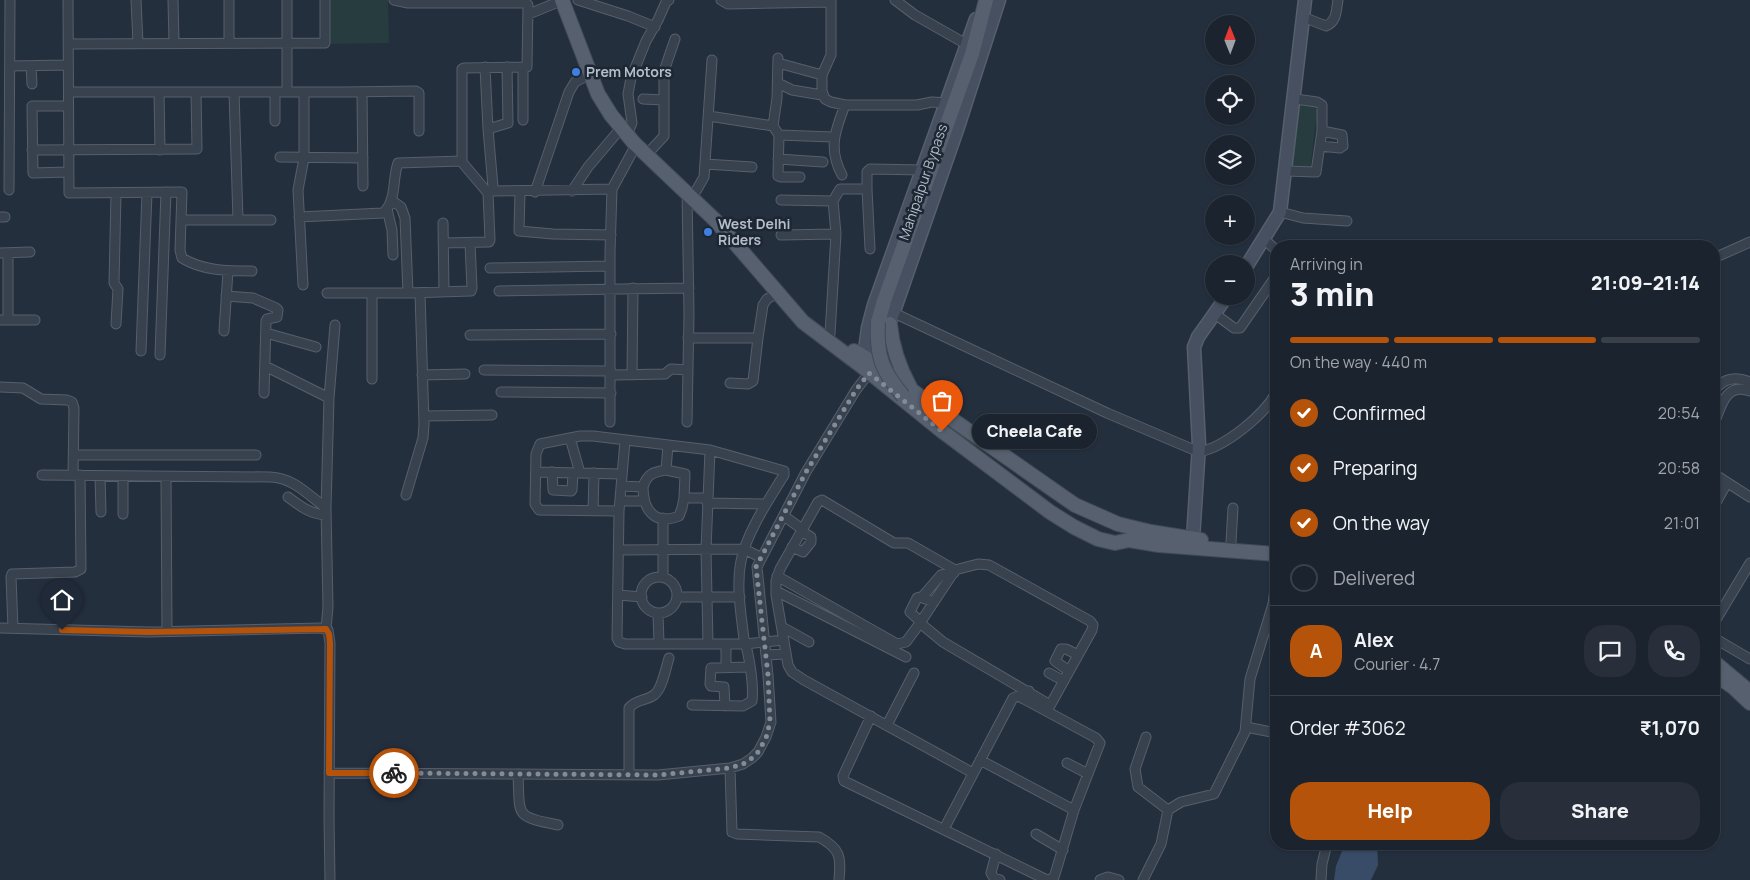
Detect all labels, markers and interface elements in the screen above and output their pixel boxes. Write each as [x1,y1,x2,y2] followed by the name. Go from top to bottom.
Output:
[1205,15,1255,65] north arrow
[1205,15,1255,305] map controls
[586,62,672,81] place label: Prem Motors
[570,66,582,78] marker: Prem Motors
[1205,75,1255,125] button: locate
[894,121,951,242] street label: Mahipalpur Bypass
[1205,135,1255,185] button: layers
[1205,195,1255,245] button: +
[718,214,791,249] place label: West Delhi Riders
[702,226,714,238] marker: West Delhi Riders
[1290,253,1363,275] text: Arriving in
[1205,255,1255,305] button: −
[1591,270,1700,296] text: 21:09–21:14
[1290,272,1374,316] text: 3 min
[1290,351,1427,373] text: On the way · 440 m
[921,380,963,431] pin
[928,387,956,415] icon: bag
[1290,399,1318,427] icon: check
[1333,400,1426,426] text: Confirmed
[1658,402,1700,424] text: 20:54
[972,414,1097,448] callout: Cheela Cafe
[987,420,1082,442] text: Cheela Cafe
[1290,454,1318,482] icon: check
[1333,455,1418,481] text: Preparing
[1658,457,1700,479] text: 20:58
[1290,509,1318,537] icon: check
[1333,510,1430,536] text: On the way
[1664,512,1700,534] text: 21:01
[1333,565,1415,591] text: Delivered
[41,579,83,630] pin
[48,586,76,614] icon: home
[1584,625,1636,677] button: chat
[1648,625,1700,677] button: phone
[1354,627,1394,653] text: Alex
[1310,638,1322,664] text: A
[1354,653,1440,675] text: Courier · 4.7
[1290,715,1406,741] text: Order #3062
[1640,715,1700,741] text: ₹1,070
[369,748,419,798] courier
[380,759,408,787] icon: bike
[1290,782,1490,840] button: Help
[1500,782,1700,840] button: Share

